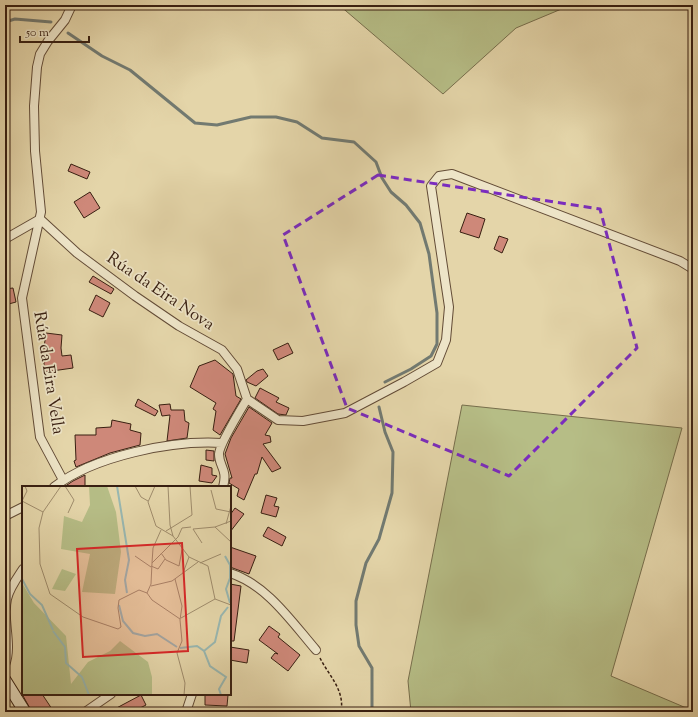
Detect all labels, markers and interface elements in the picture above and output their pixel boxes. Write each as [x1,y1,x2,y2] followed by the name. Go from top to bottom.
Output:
[20,18,89,44] scale bar
[25,24,49,42] text: 50 m
[101,247,219,337] street label: Rúa da Eira Nova
[26,310,70,436] street label: Rúa da Eira Vella
[22,486,231,695] inset map

